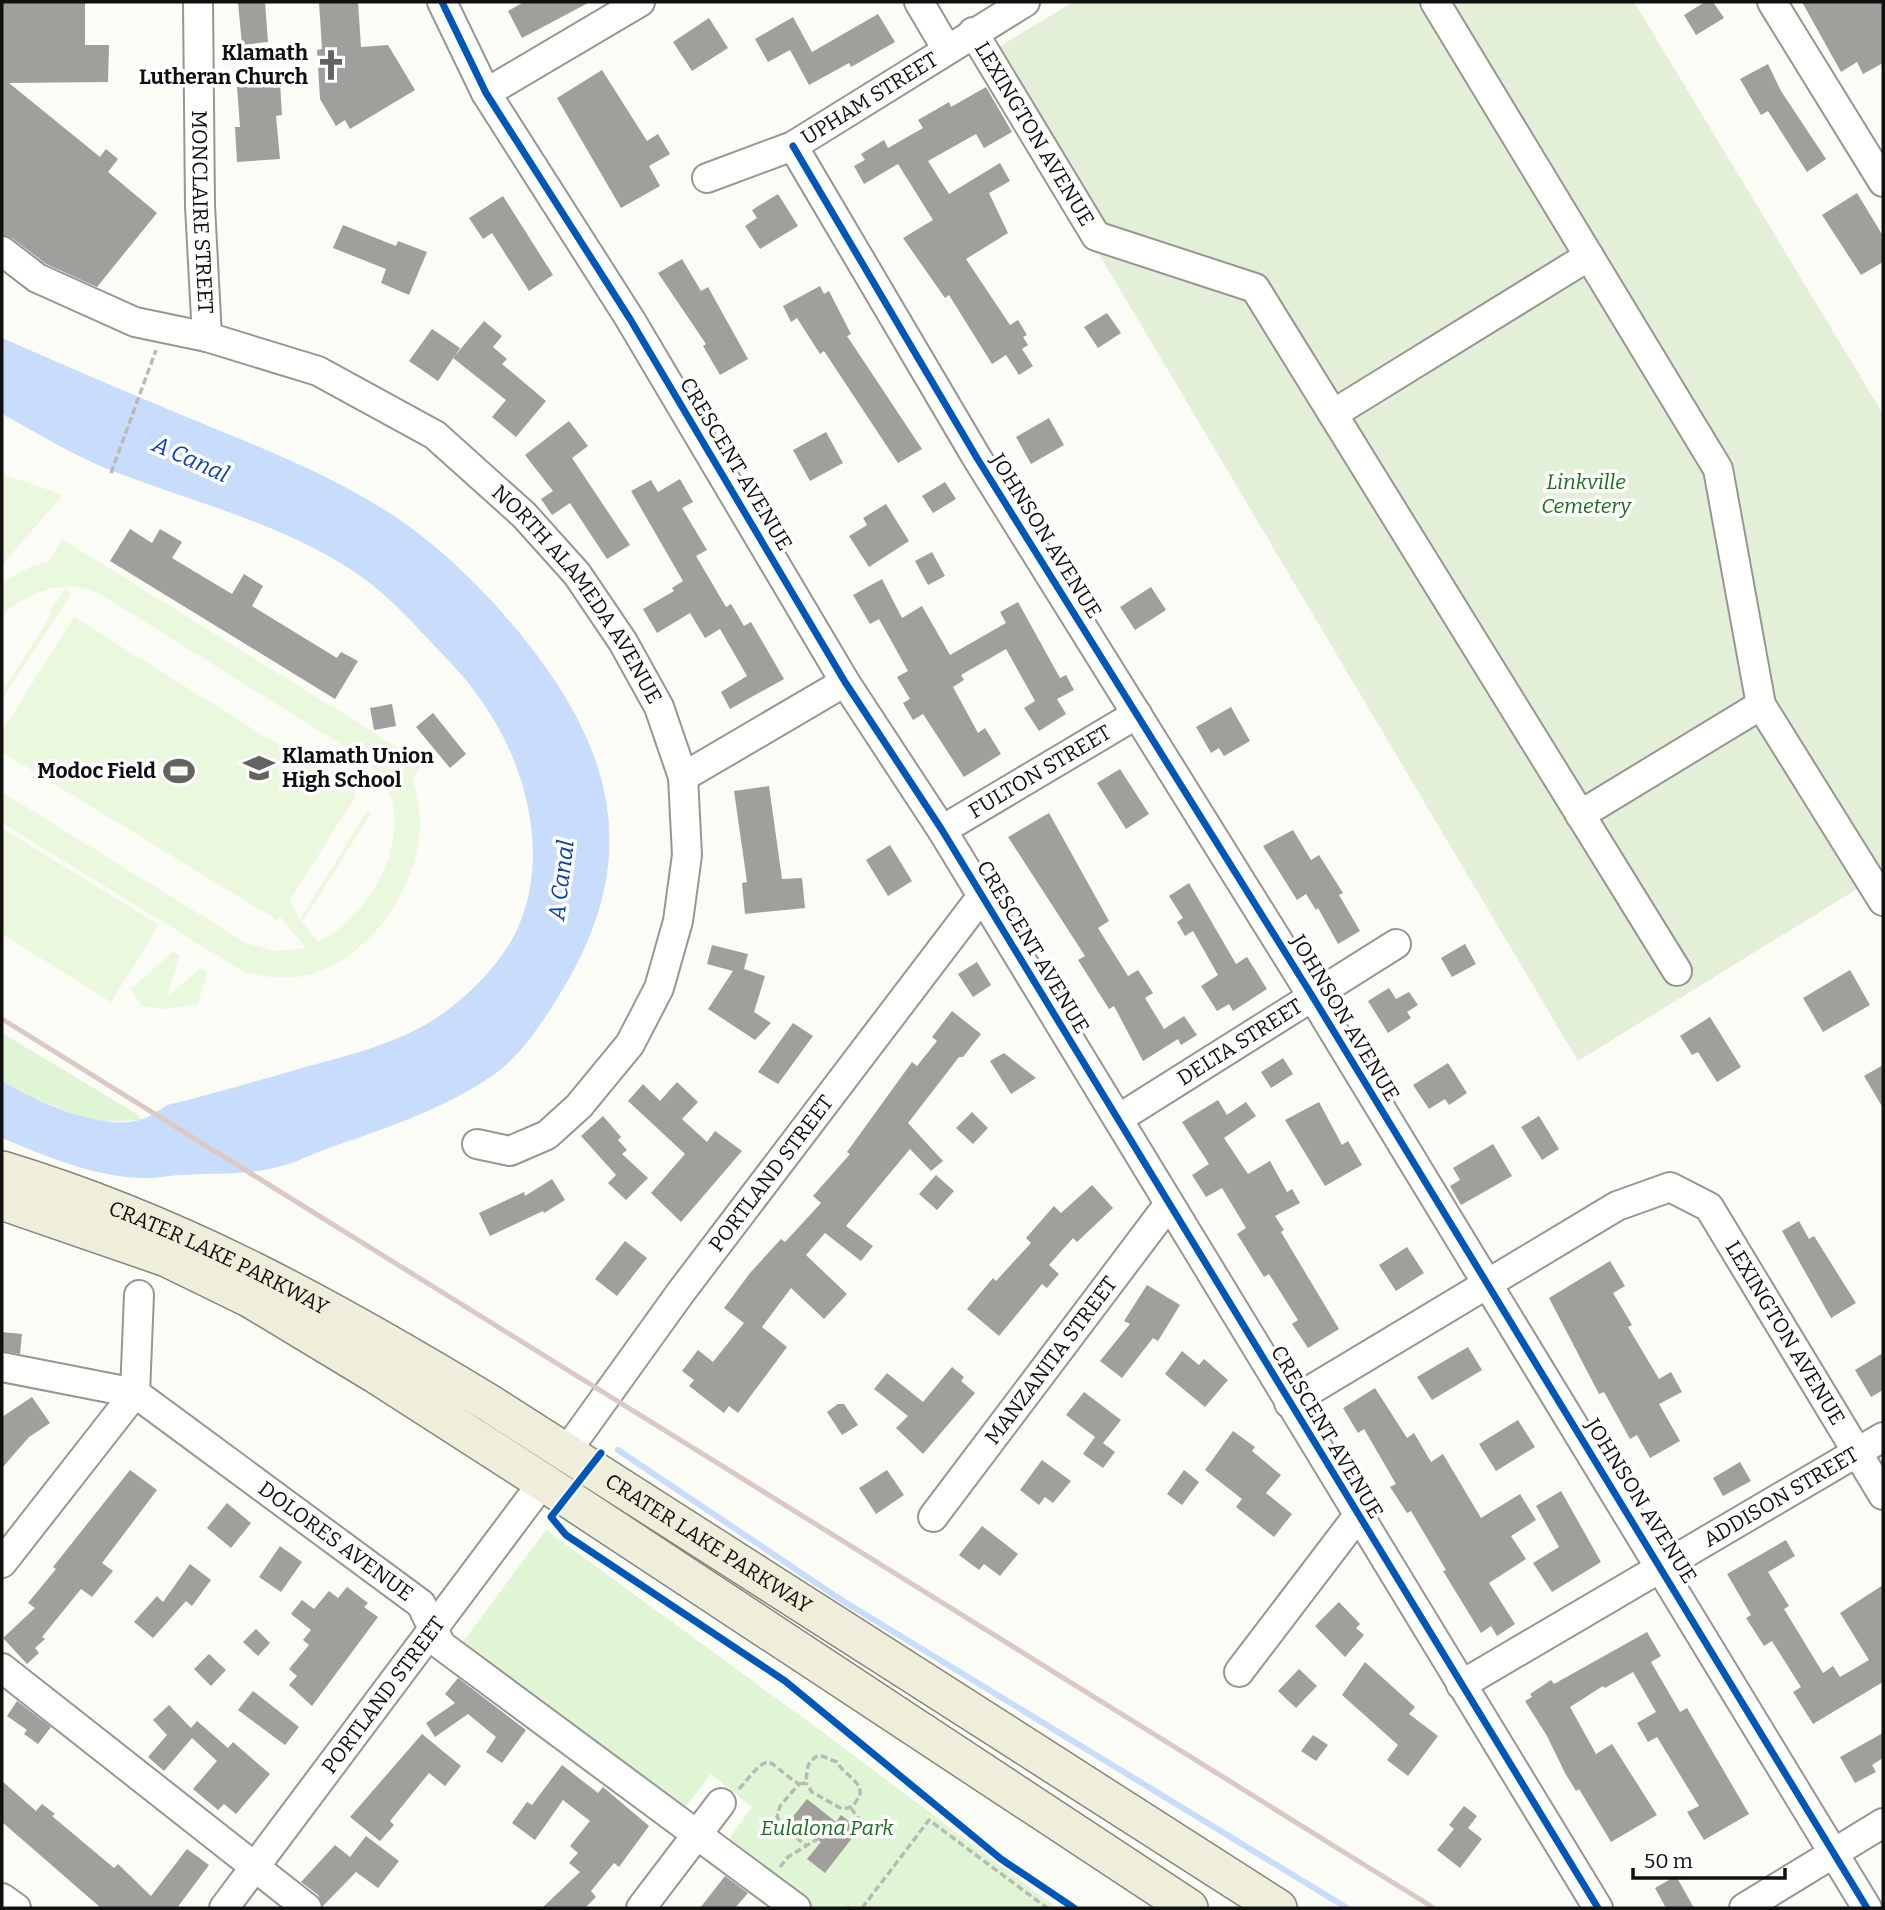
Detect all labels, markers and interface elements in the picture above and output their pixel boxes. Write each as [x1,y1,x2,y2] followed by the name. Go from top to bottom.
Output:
[969,37,1100,231] street label: LEXINGTON AVENUE
[139,40,309,90] place label: Klamath Lutheran Church
[797,46,943,151] street label: UPHAM STREET
[314,48,348,82] church icon: Klamath Lutheran Church
[186,110,219,314] street label: MONCLAIRE STREET
[674,373,798,555] street label: CRESCENT AVENUE
[148,429,233,488] water label: A Canal
[984,448,1107,623] street label: JOHNSON AVENUE
[1541,469,1632,519] park label: Linkville Cemetery
[487,479,668,708] street label: NORTH ALAMEDA AVENUE
[964,719,1116,824] street label: FULTON STREET
[282,743,434,793] place label: Klamath Union High School
[242,751,276,785] school or university icon: Klamath Union High School
[162,754,196,788] sports icon: Modoc Field
[37,758,156,784] place label: Modoc Field
[542,838,580,923] water label: A Canal
[971,856,1095,1038] street label: CRESCENT AVENUE
[1284,929,1405,1106] street label: JOHNSON AVENUE
[1172,993,1307,1091] street label: DELTA STREET
[703,1090,839,1257] street label: PORTLAND STREET
[105,1195,334,1321] street label: CRATER LAKE PARKWAY
[1720,1236,1851,1430] street label: LEXINGTON AVENUE
[979,1271,1123,1450] street label: MANZANITA STREET
[1265,1341,1389,1523] street label: CRESCENT AVENUE
[1579,1413,1702,1588] street label: JOHNSON AVENUE
[1699,1441,1863,1553] street label: ADDISON STREET
[600,1468,817,1619] street label: CRATER LAKE PARKWAY
[253,1475,418,1607] street label: DOLORES AVENUE
[316,1611,451,1779] street label: PORTLAND STREET
[760,1815,894,1841] park label: Eulalona Park
[1633,1836,1785,1880] scale bar
[1644,1848,1693,1874] text: 50 m

